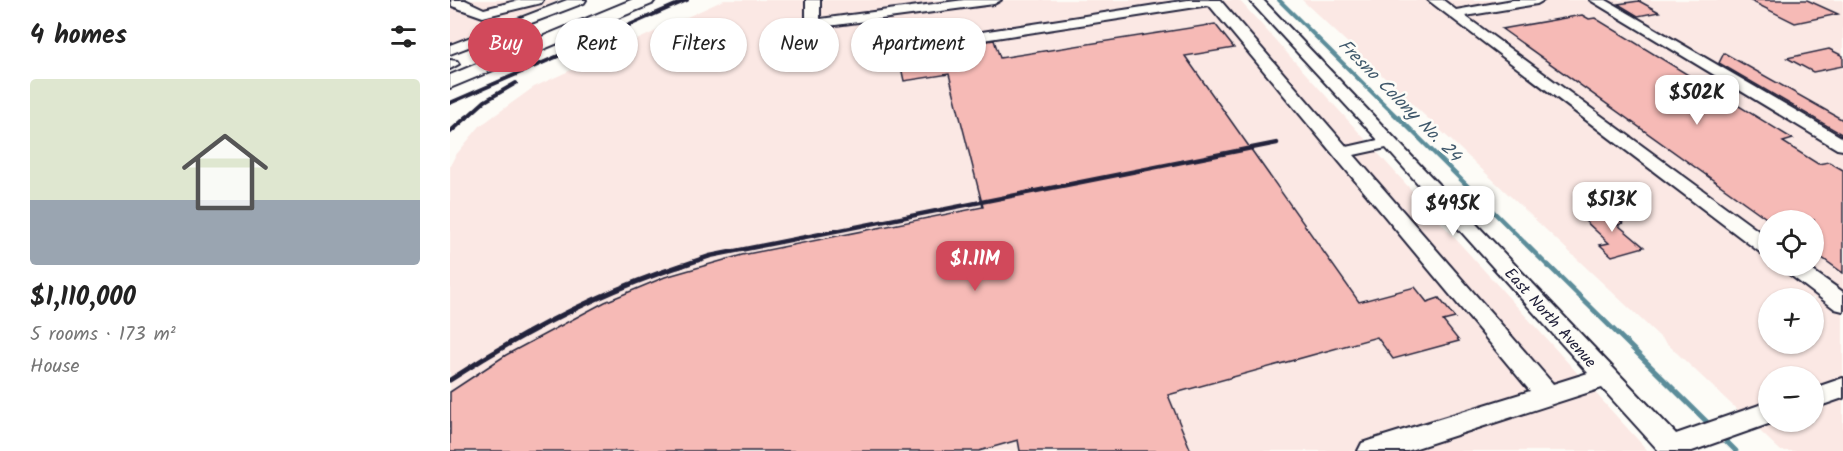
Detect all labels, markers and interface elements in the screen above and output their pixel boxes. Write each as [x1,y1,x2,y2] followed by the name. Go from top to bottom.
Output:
[30,15,127,57] text: 4 homes
[468,18,543,72] chip: Buy
[555,18,638,72] chip: Rent
[650,18,747,72] chip: Filters
[759,18,839,72] chip: New
[851,18,986,72] chip: Apartment
[387,20,420,53] icon: filters
[1330,32,1469,171] water label: Fresno Colony No. 24
[1655,75,1739,126] pin: $502K
[1669,78,1725,110] text: $502K
[171,118,279,226] icon: home
[1570,182,1654,233] pin: $513K
[1587,185,1637,217] text: $513K
[1411,186,1495,237] pin: $495K
[1425,189,1481,221] text: $495K
[1758,210,1824,432] map controls
[1758,210,1824,276] button: locate
[926,241,1024,292] pin: $1.11M
[950,244,1000,276] text: $1.11M
[1498,262,1602,374] street label: East North Avenue
[30,277,136,319] text: $1,110,000
[1758,288,1824,354] button: +
[30,319,176,351] text: 5 rooms · 173 m²
[30,351,80,383] text: House
[1758,366,1824,432] button: −

